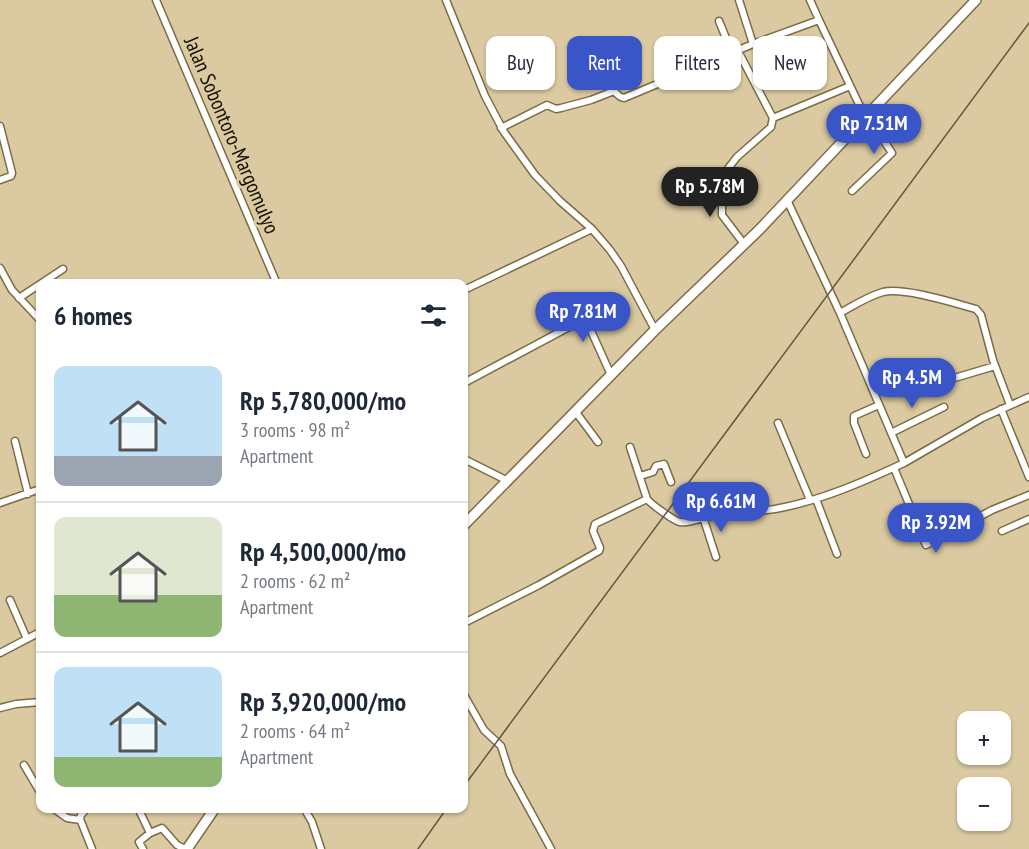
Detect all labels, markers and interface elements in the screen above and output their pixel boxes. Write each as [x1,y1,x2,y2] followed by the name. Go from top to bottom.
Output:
[178,31,286,238] street label: Jalan Sobontoro-Margomulyo
[486,36,555,90] chip: Buy
[567,36,642,90] chip: Rent
[654,36,741,90] chip: Filters
[753,36,827,90] chip: New
[812,104,936,155] pin: Rp 7.51M
[840,110,908,136] text: Rp 7.51M
[648,167,772,218] pin: Rp 5.78M
[675,173,745,199] text: Rp 5.78M
[521,292,645,343] pin: Rp 7.81M
[549,298,617,324] text: Rp 7.81M
[54,299,132,332] text: 6 homes
[417,299,450,332] icon: filters
[857,358,967,409] pin: Rp 4.5M
[882,364,942,390] text: Rp 4.5M
[240,384,406,417] text: Rp 5,780,000/mo
[102,390,174,462] icon: home
[240,417,350,443] text: 3 rooms · 98 m²
[240,443,313,469] text: Apartment
[659,482,783,533] pin: Rp 6.61M
[686,488,756,514] text: Rp 6.61M
[874,503,998,554] pin: Rp 3.92M
[901,509,971,535] text: Rp 3.92M
[240,535,406,568] text: Rp 4,500,000/mo
[102,541,174,613] icon: home
[240,568,350,594] text: 2 rooms · 62 m²
[240,594,313,620] text: Apartment
[240,685,406,718] text: Rp 3,920,000/mo
[102,691,174,763] icon: home
[957,711,1011,831] map controls
[957,711,1011,765] button: +
[240,718,350,744] text: 2 rooms · 64 m²
[240,744,313,770] text: Apartment
[957,777,1011,831] button: −

